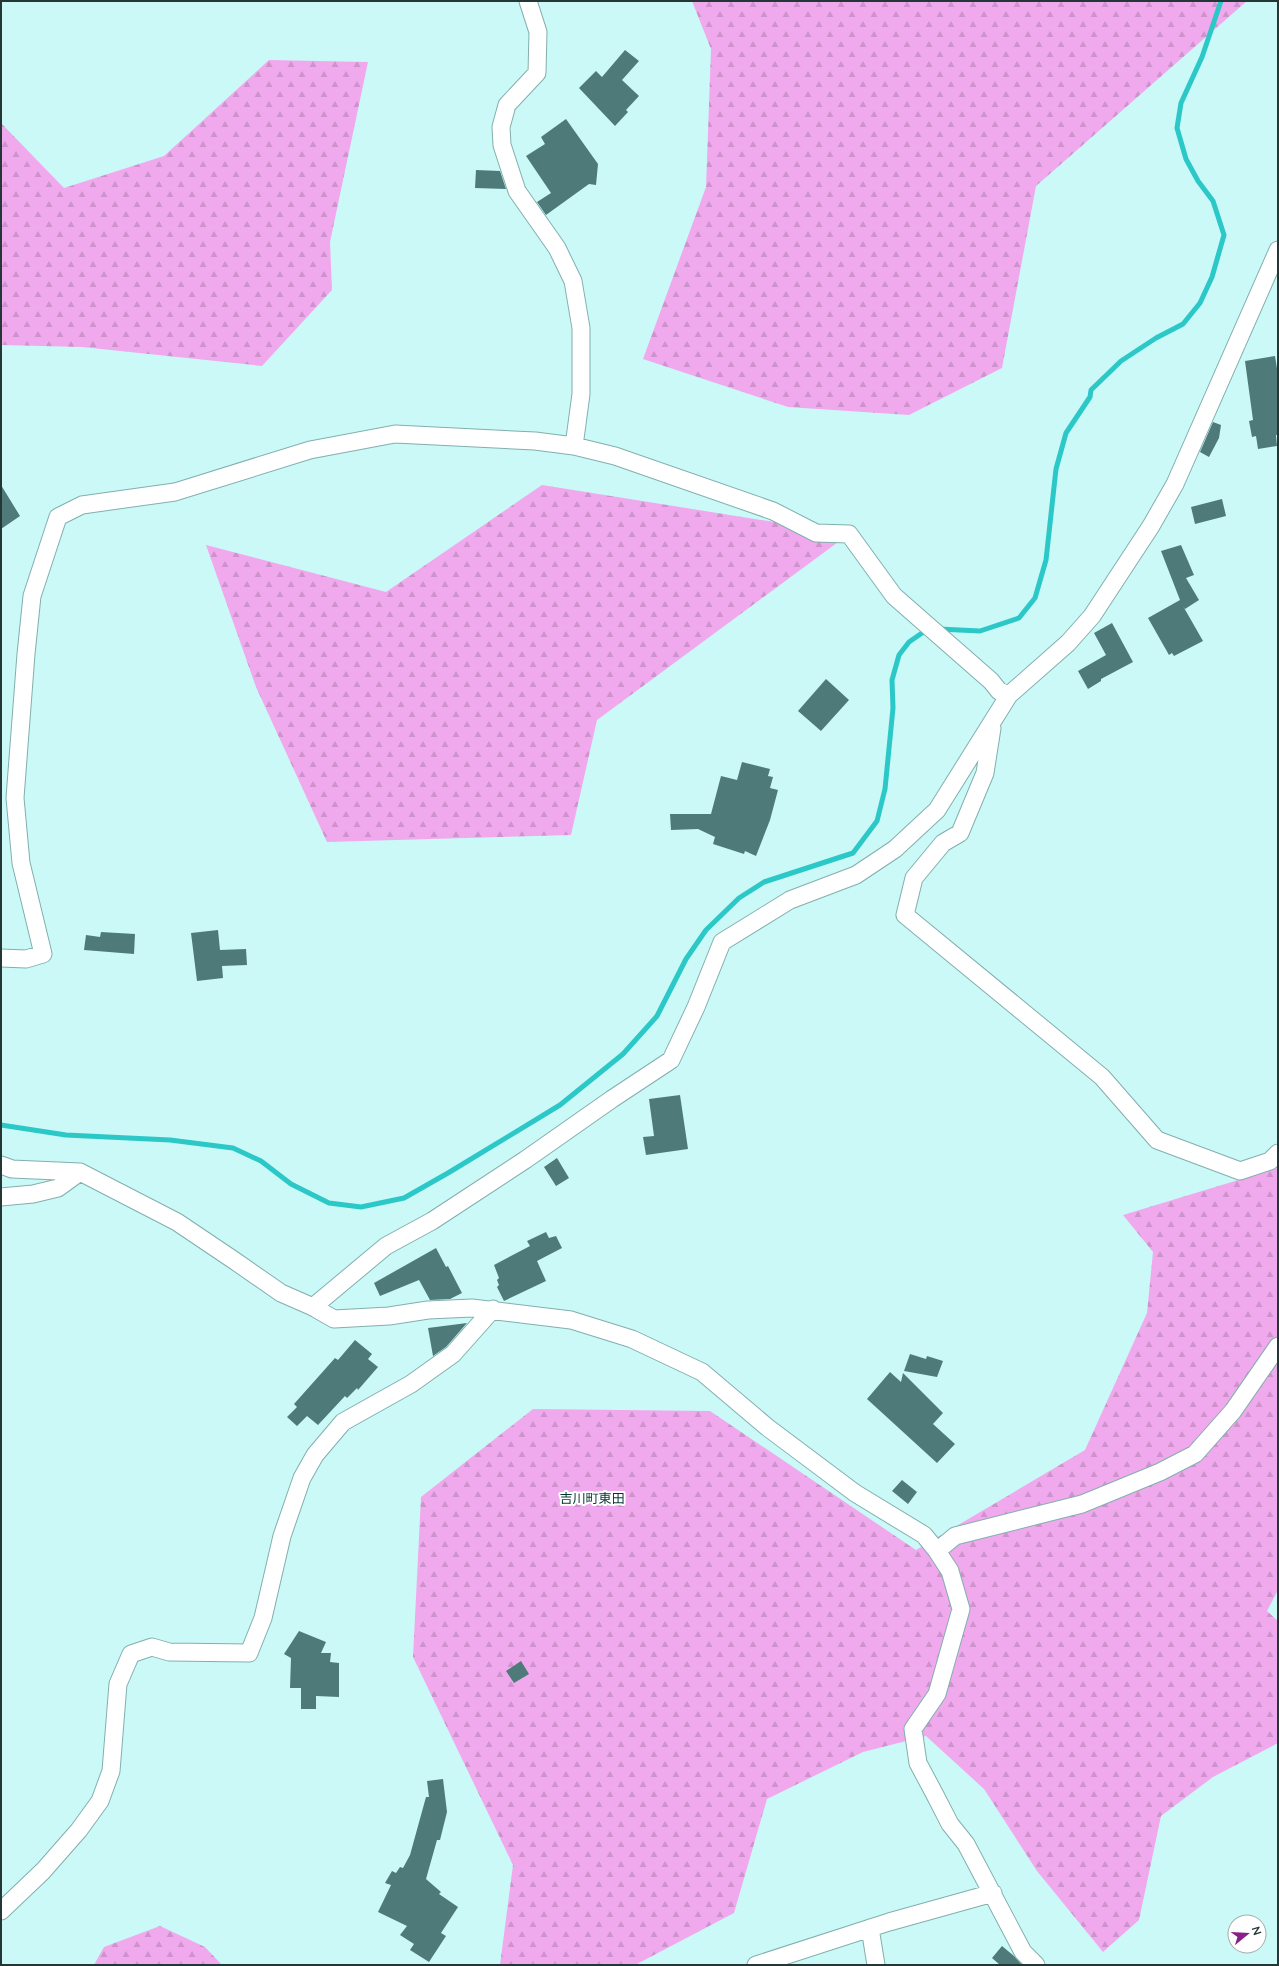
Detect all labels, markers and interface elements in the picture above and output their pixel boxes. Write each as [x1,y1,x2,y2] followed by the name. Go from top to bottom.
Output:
[559,1490,625,1506] district label: 吉川町東田
[1227,1914,1267,1954] north arrow
[1249,1925,1264,1937] text: N

